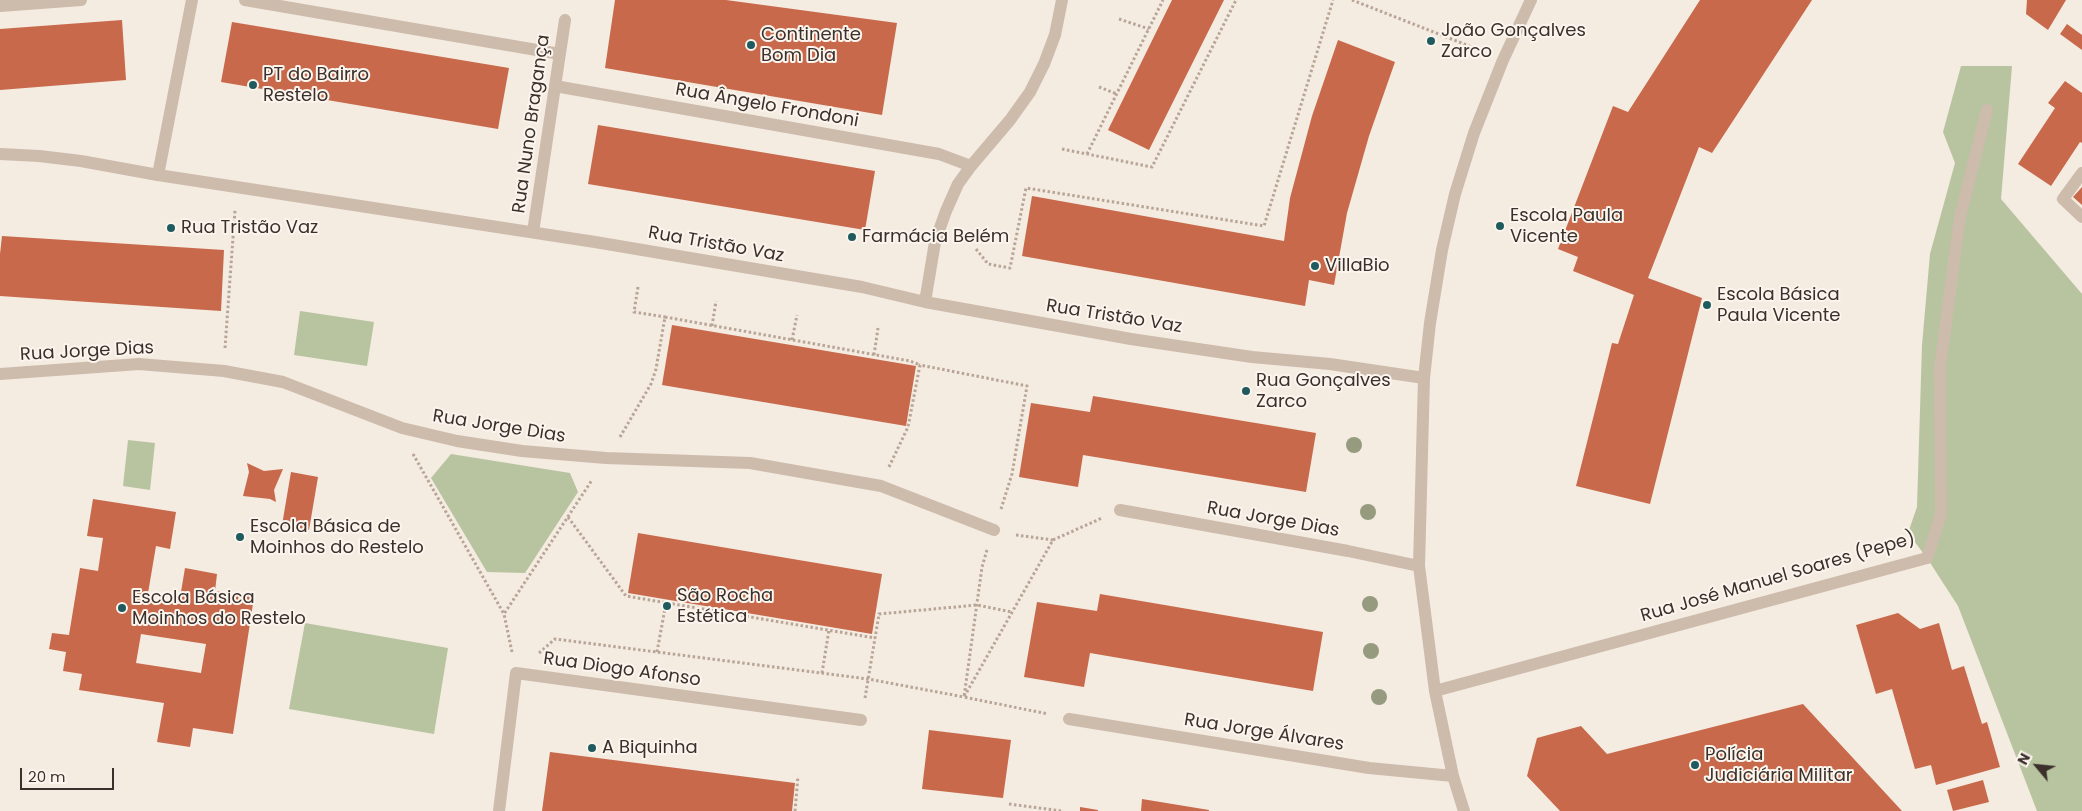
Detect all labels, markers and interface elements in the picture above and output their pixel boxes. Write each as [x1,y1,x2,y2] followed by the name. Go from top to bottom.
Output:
[1441,20,1586,62] place label: João Gonçalves Zarco
[761,24,861,66] place label: Continente Bom Dia
[509,33,555,215] street label: Rua Nuno Bragança
[1425,35,1437,47] marker: João Gonçalves Zarco
[745,39,757,51] marker: Continente Bom Dia
[263,64,369,106] place label: PT do Bairro Restelo
[247,79,259,91] marker: PT do Bairro Restelo
[674,79,860,133] street label: Rua Ângelo Frondoni
[1510,205,1623,248] place label: Escola Paula Vicente
[181,217,318,239] place label: Rua Tristão Vaz
[1494,220,1506,232] marker: Escola Paula Vicente
[165,222,177,234] marker: Rua Tristão Vaz
[647,222,785,268] street label: Rua Tristão Vaz
[862,226,1009,248] place label: Farmácia Belém
[846,231,858,243] marker: Farmácia Belém
[1325,255,1390,277] place label: VillaBio
[1309,260,1321,272] marker: VillaBio
[1717,284,1840,326] place label: Escola Básica Paula Vicente
[1045,296,1183,338] street label: Rua Tristão Vaz
[1701,299,1713,311] marker: Escola Básica Paula Vicente
[19,338,155,366] street label: Rua Jorge Dias
[1256,370,1391,412] place label: Rua Gonçalves Zarco
[1240,385,1252,397] marker: Rua Gonçalves Zarco
[431,406,567,448] street label: Rua Jorge Dias
[1205,498,1341,542] street label: Rua Jorge Dias
[250,516,424,558] place label: Escola Básica de Moinhos do Restelo
[1638,528,1918,628] street label: Rua José Manuel Soares (Pepe)
[234,531,246,543] marker: Escola Básica de Moinhos do Restelo
[677,585,773,628] place label: São Rocha Estética
[132,587,306,630] place label: Escola Básica Moinhos do Restelo
[661,600,673,612] marker: São Rocha Estética
[116,602,128,614] marker: Escola Básica Moinhos do Restelo
[542,648,702,692] street label: Rua Diogo Afonso
[1183,710,1345,756] street label: Rua Jorge Álvares
[602,737,698,759] place label: A Biquinha
[2012,741,2062,791] north arrow
[586,742,598,754] marker: A Biquinha
[1705,744,1853,786] place label: Polícia Judiciária Militar
[2012,750,2035,768] text: N
[22,758,116,790] scale bar
[1689,759,1701,771] marker: Polícia Judiciária Militar
[28,766,66,787] text: 20 m

